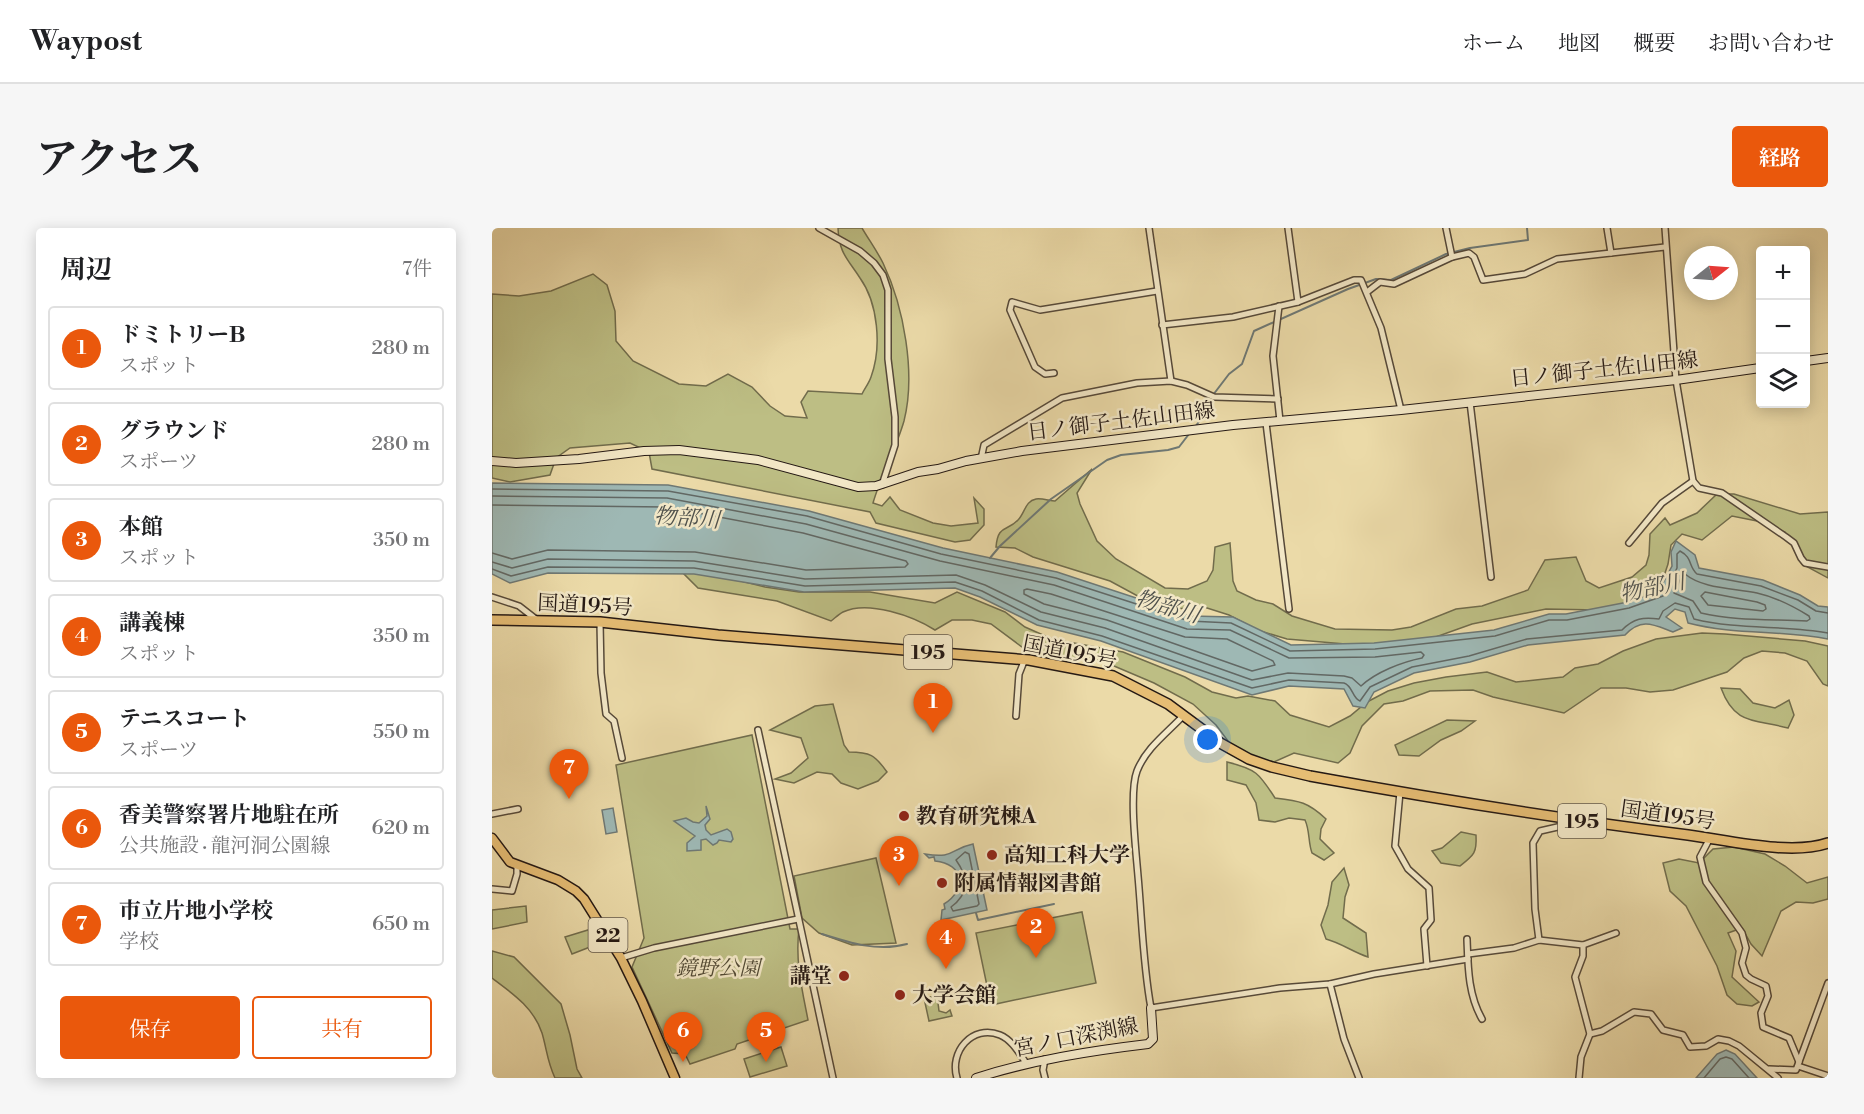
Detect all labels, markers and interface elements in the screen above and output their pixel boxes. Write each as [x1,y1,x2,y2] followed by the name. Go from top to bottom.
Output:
[30,24,142,59] text: Waypost
[1462,31,1525,57] text: ホーム
[1558,31,1600,57] text: 地図
[1633,31,1675,57] text: 概要
[1708,31,1834,57] text: お問い合わせ
[1732,126,1828,187] button: 経路
[36,134,203,187] text: アクセス
[1684,246,1738,300] north arrow
[1756,246,1810,408] map controls
[1756,246,1810,300] button: +
[60,254,112,286] text: 周辺
[402,257,432,282] text: 7件
[1756,300,1810,354] button: −
[119,322,246,349] text: ドミトリーB
[77,336,86,361] text: 1
[371,336,430,361] text: 280 m
[1509,347,1699,393] street label: 日ノ御子土佐山田線
[119,354,199,379] text: スポット
[1756,354,1810,408] button: layers
[1026,398,1217,446] street label: 日ノ御子土佐山田線
[119,418,229,445] text: グラウンド
[75,432,88,457] text: 2
[371,432,430,457] text: 280 m
[119,450,198,475] text: スポーツ
[653,503,723,534] water label: 物部川
[119,514,163,541] text: 本館
[75,528,88,553] text: 3
[373,528,430,553] text: 350 m
[119,546,199,571] text: スポット
[1617,568,1689,609] water label: 物部川
[1132,585,1205,630] water label: 物部川
[537,591,633,621] street label: 国道195号
[119,610,185,637] text: 講義棟
[75,624,88,649] text: 4
[373,624,430,649] text: 350 m
[1020,631,1119,675] street label: 国道195号
[904,635,952,669] road number: 195
[119,642,199,667] text: スポット
[914,684,952,733] pin: 1
[119,706,250,733] text: テニスコート
[75,720,88,745] text: 5
[373,720,430,745] text: 550 m
[1193,725,1222,754] your location
[119,738,198,763] text: スポーツ
[550,750,589,799] pin: 7
[1619,796,1717,836] street label: 国道195号
[119,802,339,829] text: 香美警察署片地駐在所
[916,804,1037,830] place label: 教育研究棟A
[1558,804,1606,838] road number: 195
[897,809,911,823] marker: 教育研究棟A
[75,816,88,841] text: 6
[372,816,430,841] text: 620 m
[119,834,331,859] text: 公共施設 · 龍河洞公園線
[880,836,918,886] pin: 3
[1004,843,1130,869] place label: 高知工科大学
[985,848,999,862] marker: 高知工科大学
[954,871,1101,897] place label: 附属情報図書館
[935,876,949,890] marker: 附属情報図書館
[119,898,273,925] text: 市立片地小学校
[1016,908,1056,958] pin: 2
[76,912,87,937] text: 7
[372,912,430,937] text: 650 m
[588,918,628,952] road number: 22
[926,920,966,969] pin: 4
[119,930,159,955] text: 学校
[676,956,763,982] park label: 鏡野公園
[790,964,832,990] place label: 講堂
[837,969,851,983] marker: 講堂
[912,983,996,1009] place label: 大学会館
[893,988,907,1002] marker: 大学会館
[60,996,240,1059] button: 保存
[252,996,432,1059] button: 共有
[664,1012,702,1062] pin: 6
[746,1012,786,1062] pin: 5
[1012,1013,1141,1063] street label: 宮ノ口深渕線

